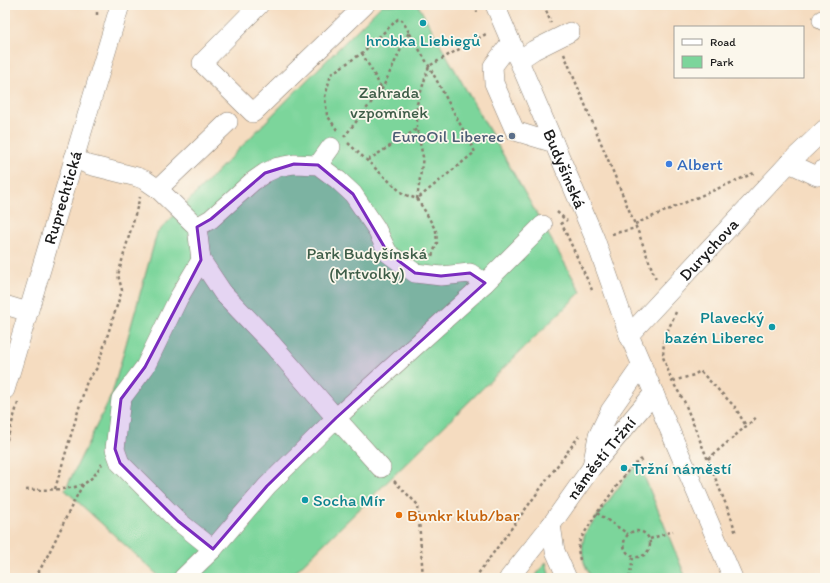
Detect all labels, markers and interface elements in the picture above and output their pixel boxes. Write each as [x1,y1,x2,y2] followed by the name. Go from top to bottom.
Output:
[418,18,428,28] marker: hrobka Liebiegů
[674,26,804,78] legend
[366,30,481,50] place label: hrobka Liebiegů
[710,35,736,49] text: Road
[710,55,734,69] text: Park
[350,82,428,122] park label: Zahrada vzpomínek
[392,126,504,146] place label: EuroOil Liberec
[539,126,591,212] street label: Budyšínská
[507,131,517,141] marker: EuroOil Liberec
[39,148,86,247] street label: Ruprechtická
[677,154,723,174] place label: Albert
[664,159,674,169] marker: Albert
[675,214,743,285] street label: Durychova
[307,243,428,283] park label: Park Budyšínská (Mrtvolky)
[665,307,764,347] place label: Plavecký bazén Liberec
[767,322,777,332] marker: Plavecký bazén Liberec
[562,412,640,504] street label: náměstí Tržní
[632,458,732,478] place label: Tržní náměstí
[619,463,629,473] marker: Tržní náměstí
[313,490,385,510] place label: Socha Mír
[300,495,310,505] marker: Socha Mír
[407,505,520,525] place label: Bunkr klub/bar
[394,510,404,520] marker: Bunkr klub/bar

